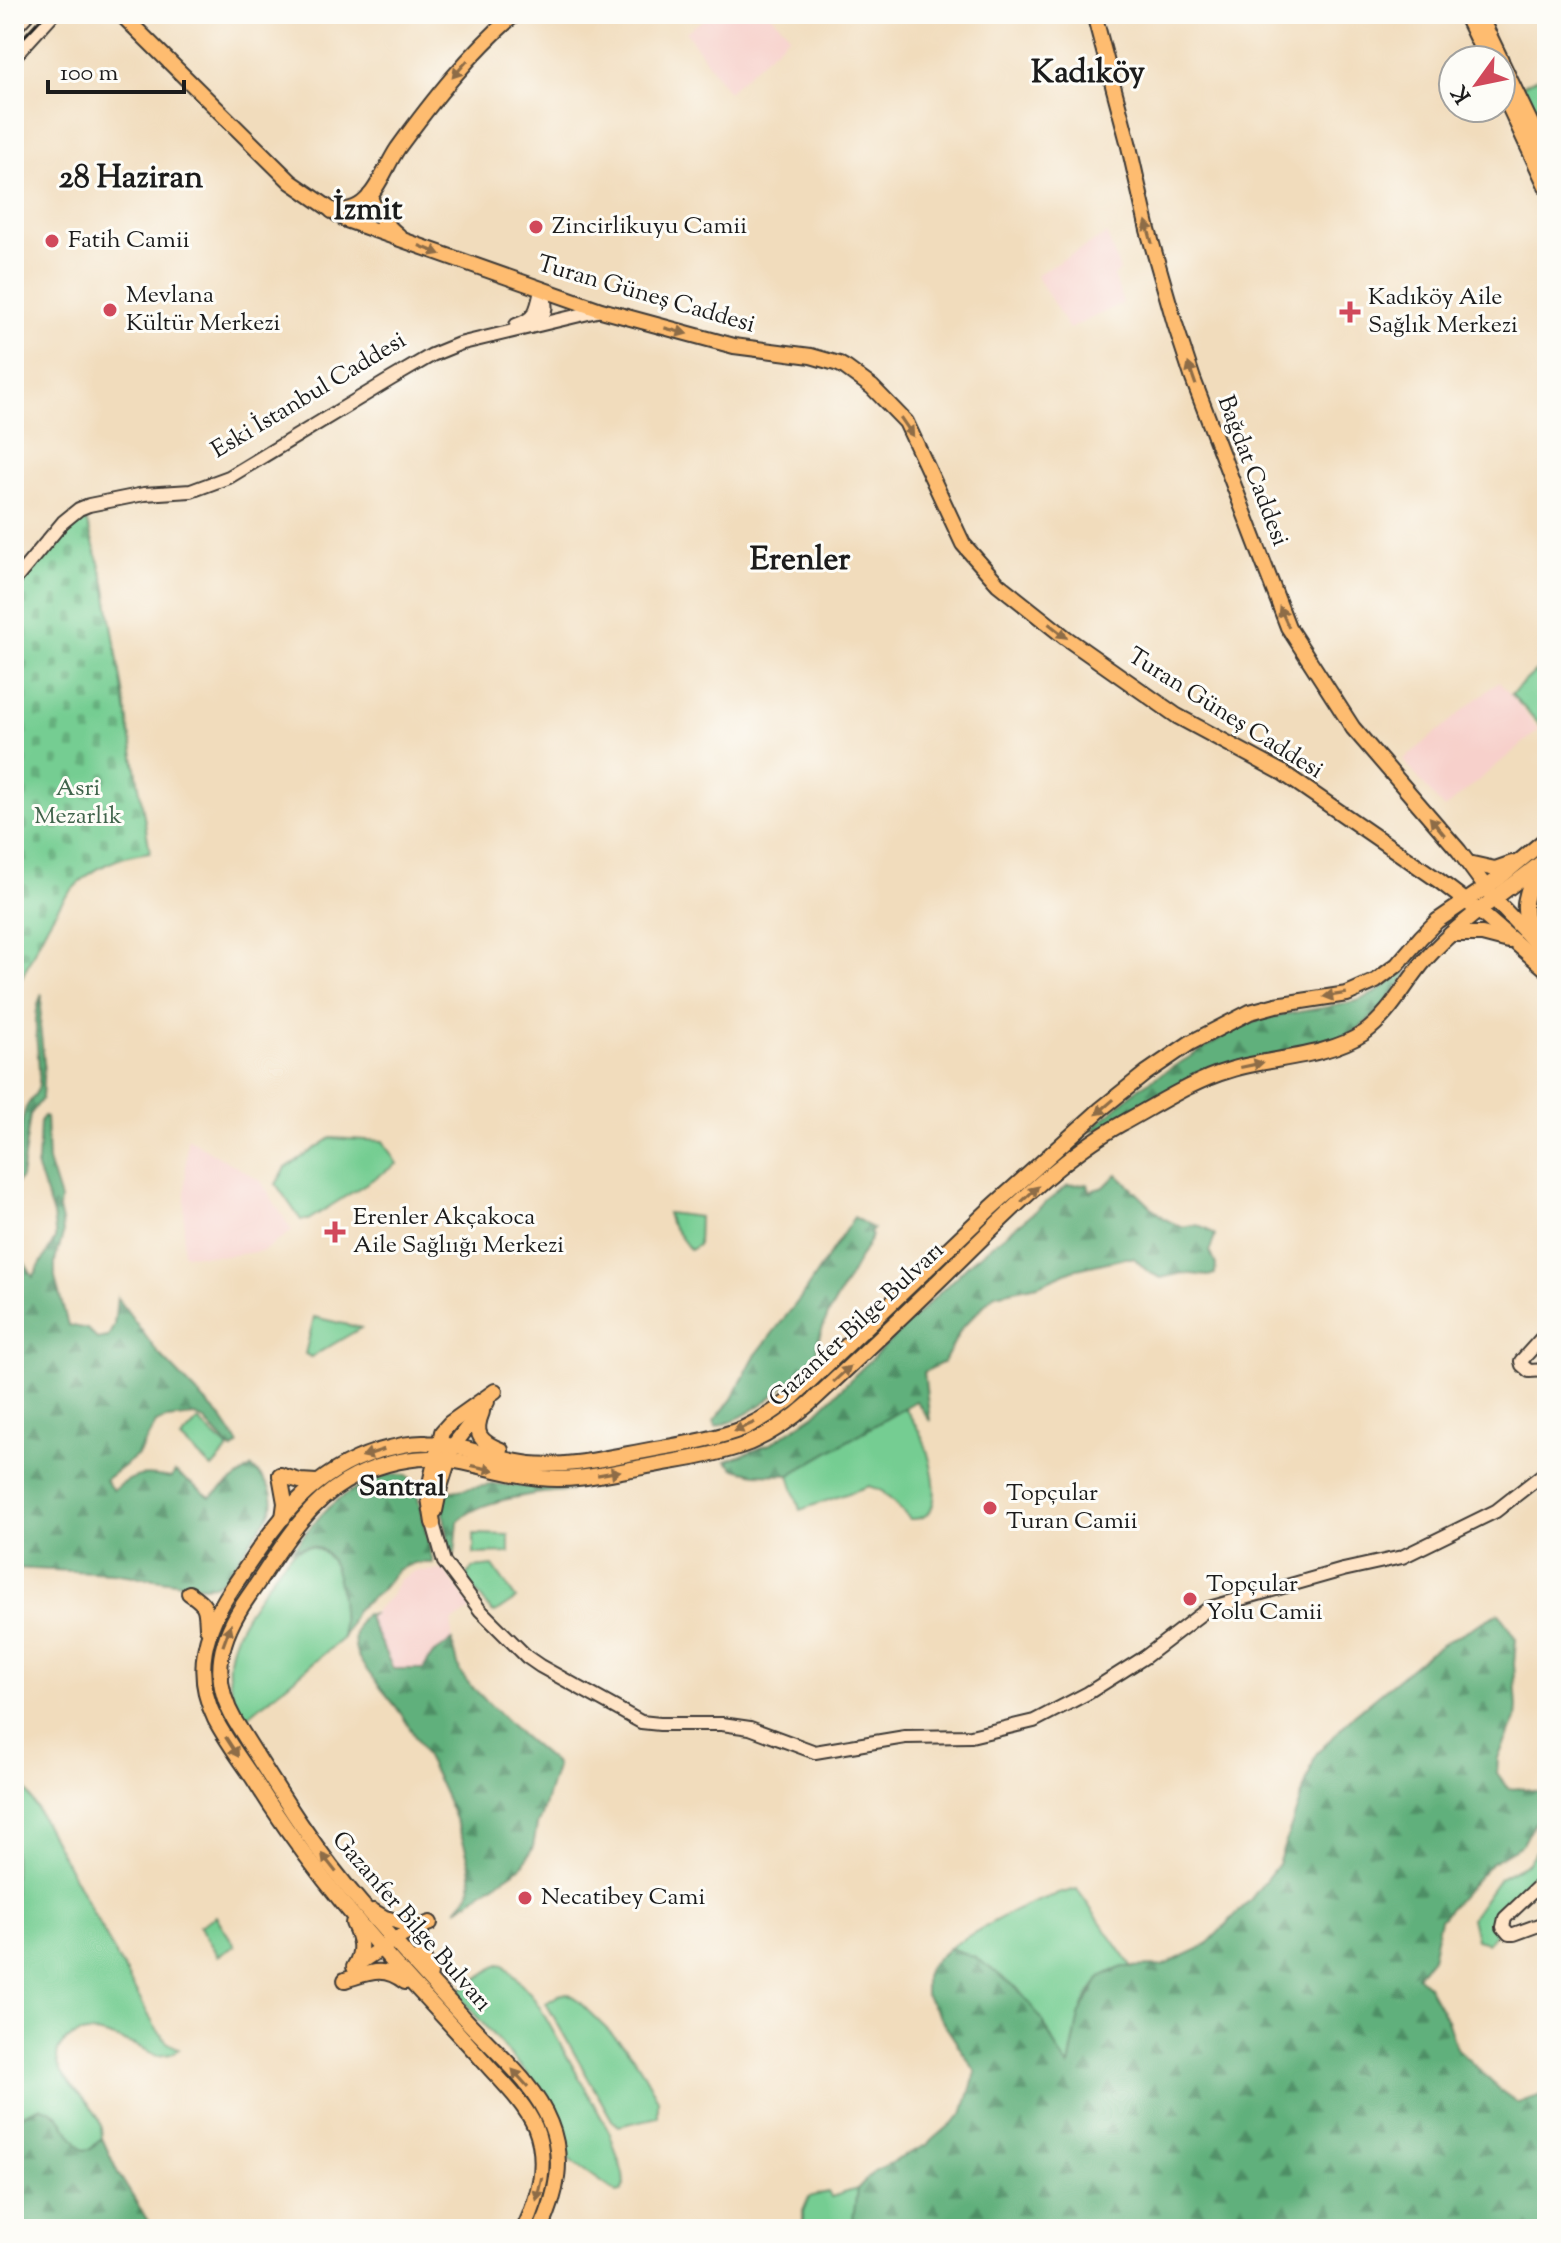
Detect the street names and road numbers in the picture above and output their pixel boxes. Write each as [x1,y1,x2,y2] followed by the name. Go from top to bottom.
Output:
[533,248,759,342] street label: Turan Güneş Caddesi
[205,324,413,468] street label: Eski İstanbul Caddesi
[1208,391,1296,551] street label: Bağdat Caddesi
[1121,640,1330,788] street label: Turan Güneş Caddesi
[762,1234,952,1415] street label: Gazanfer Bilge Bulvarı
[323,1824,499,2020] street label: Gazanfer Bilge Bulvarı

